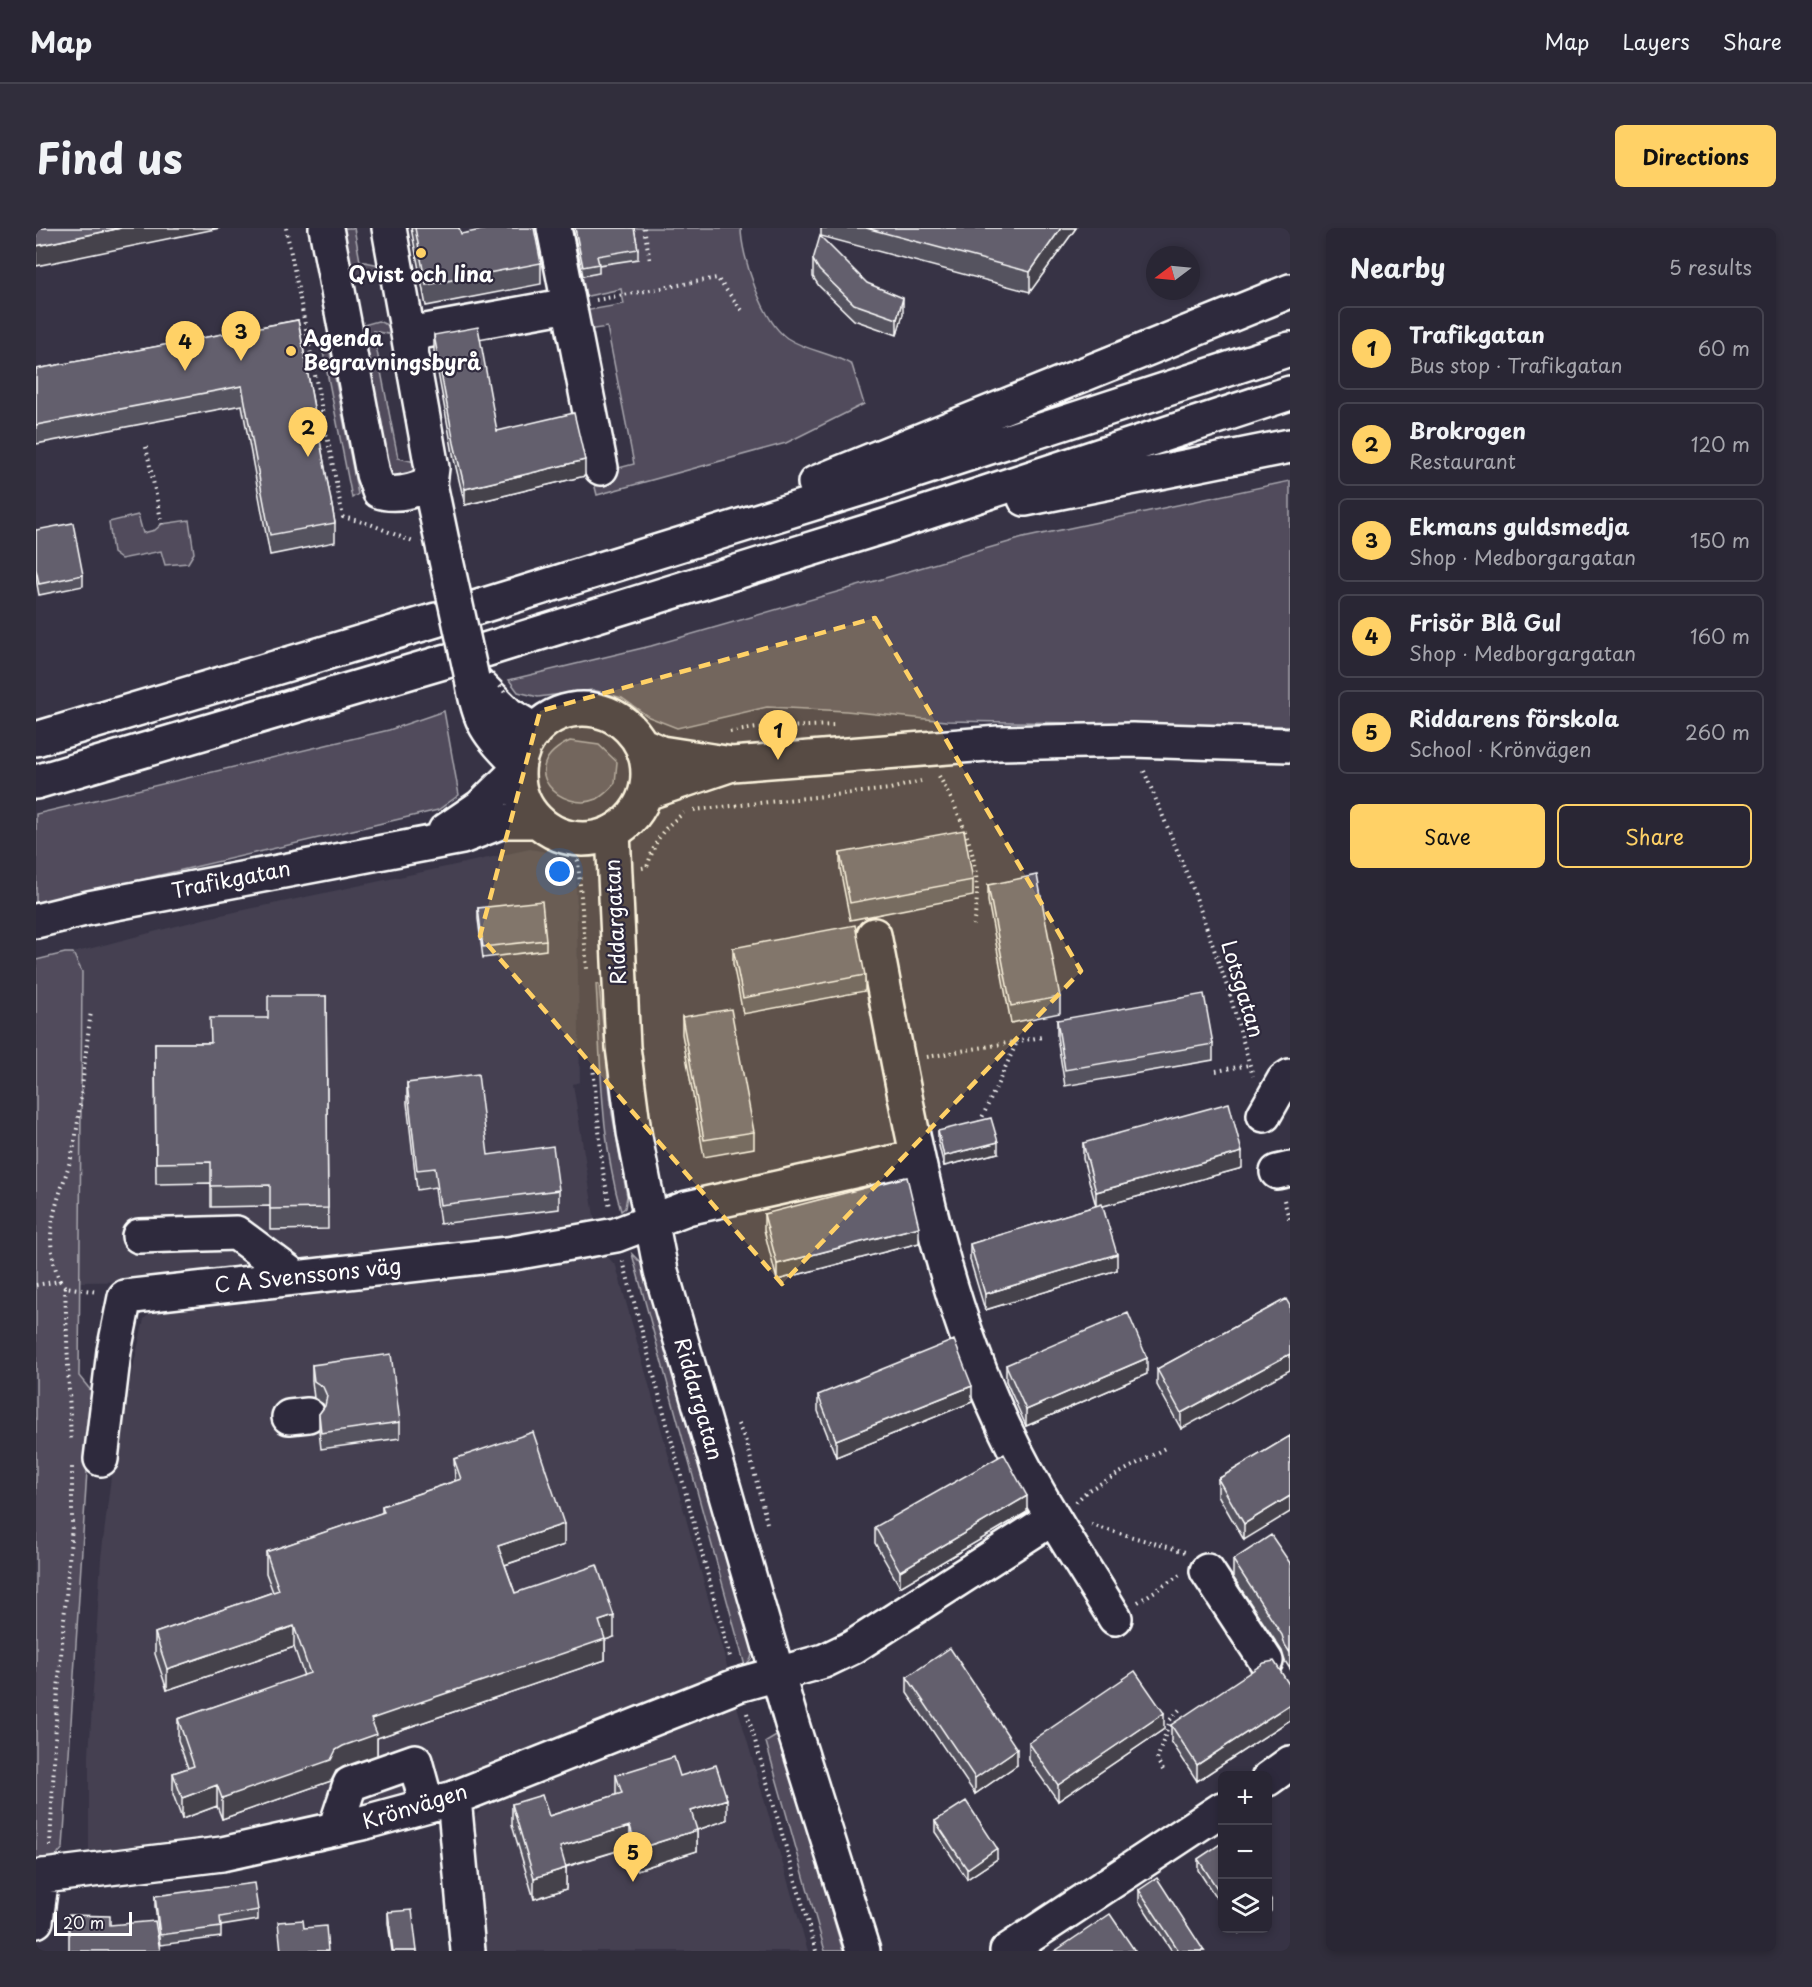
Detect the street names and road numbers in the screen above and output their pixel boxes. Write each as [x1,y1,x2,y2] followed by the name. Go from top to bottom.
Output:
[168,851,293,905] street label: Trafikgatan
[595,858,633,986] street label: Riddargatan
[1214,936,1274,1041] street label: Lotsgatan
[213,1248,403,1300] street label: C A Svenssons väg
[667,1333,733,1464] street label: Riddargatan
[358,1774,471,1836] street label: Krönvägen

